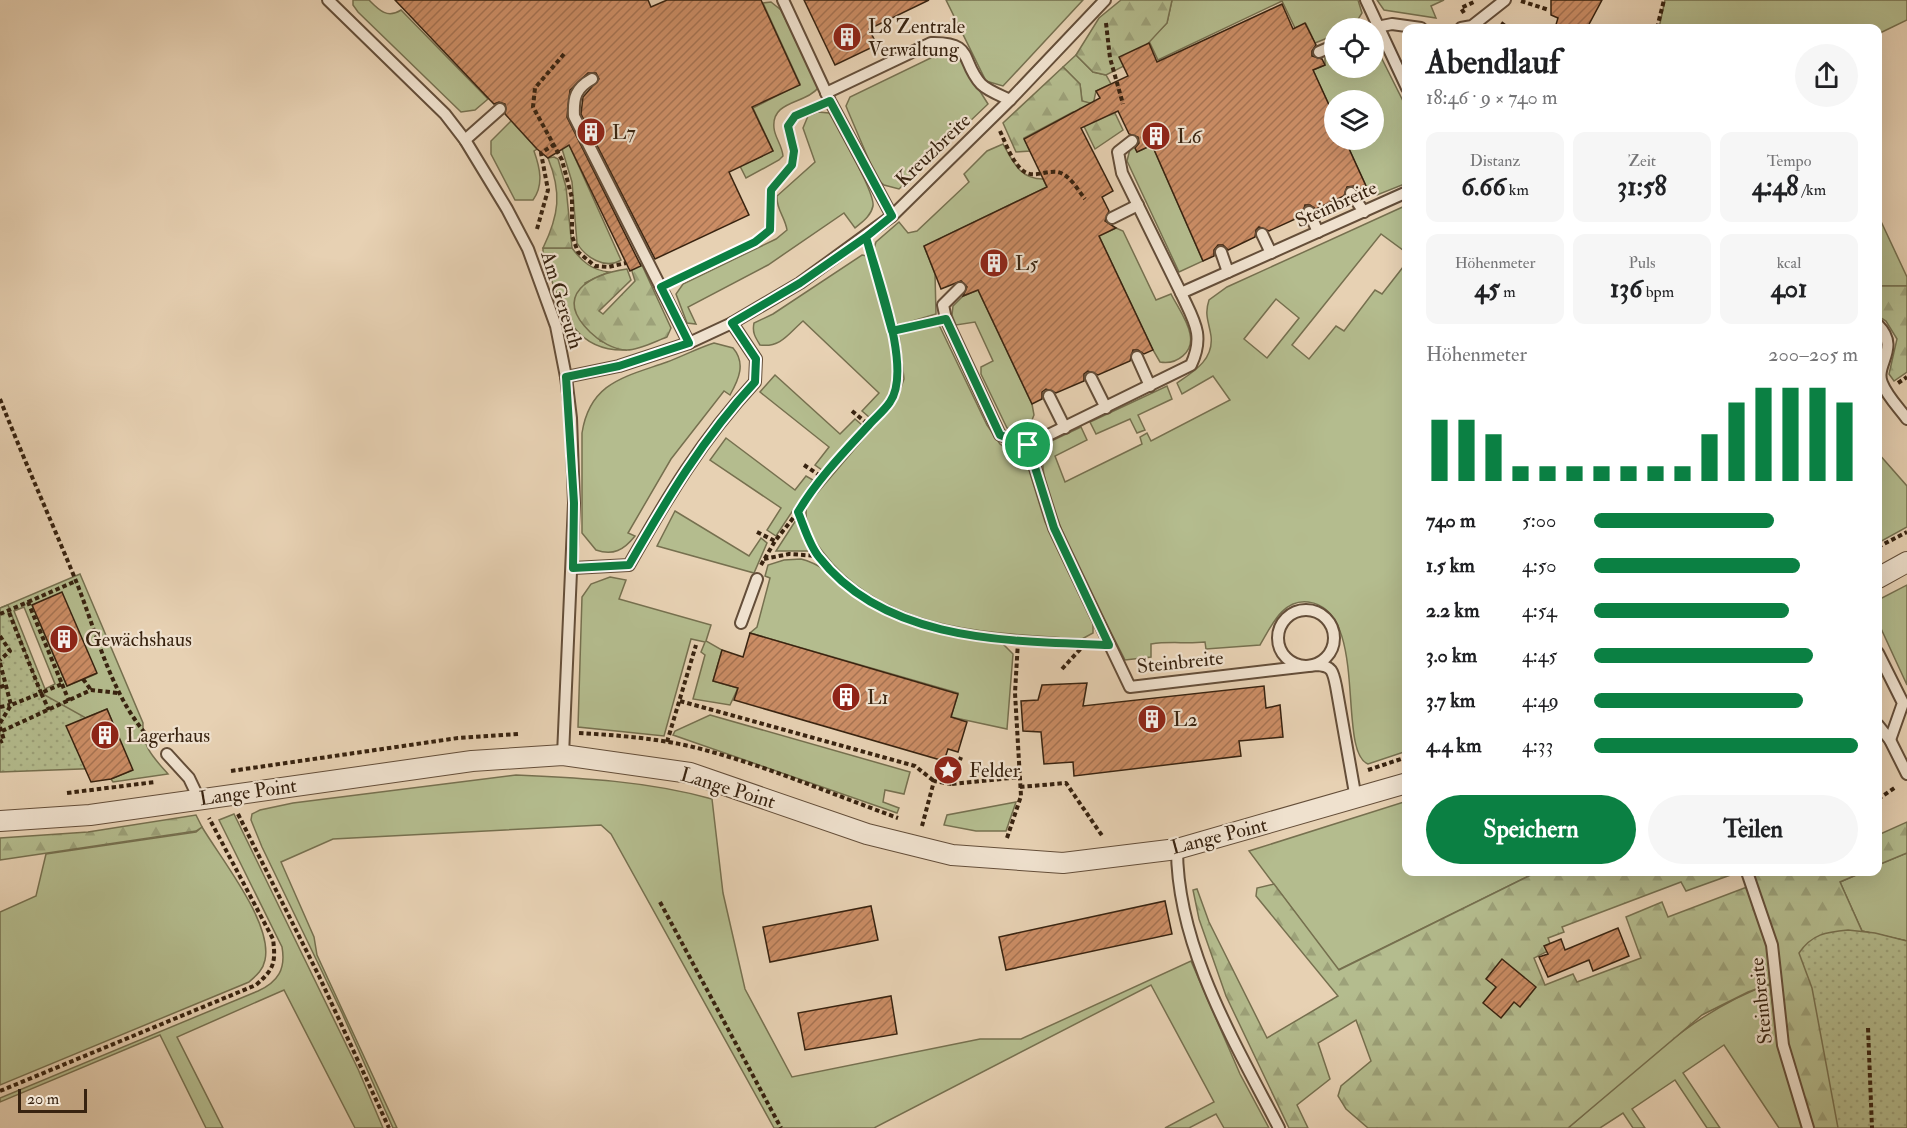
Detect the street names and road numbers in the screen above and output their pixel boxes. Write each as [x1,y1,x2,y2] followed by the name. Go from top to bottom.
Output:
[890,108,976,192] street label: Kreuzbreite
[1291,175,1381,233] street label: Steinbreite
[535,247,589,352] street label: Am Gereuth
[1135,645,1225,679] street label: Steinbreite
[677,762,779,814] street label: Lange Point
[198,773,299,811] street label: Lange Point
[1168,812,1270,860] street label: Lange Point
[1744,956,1778,1046] street label: Steinbreite

